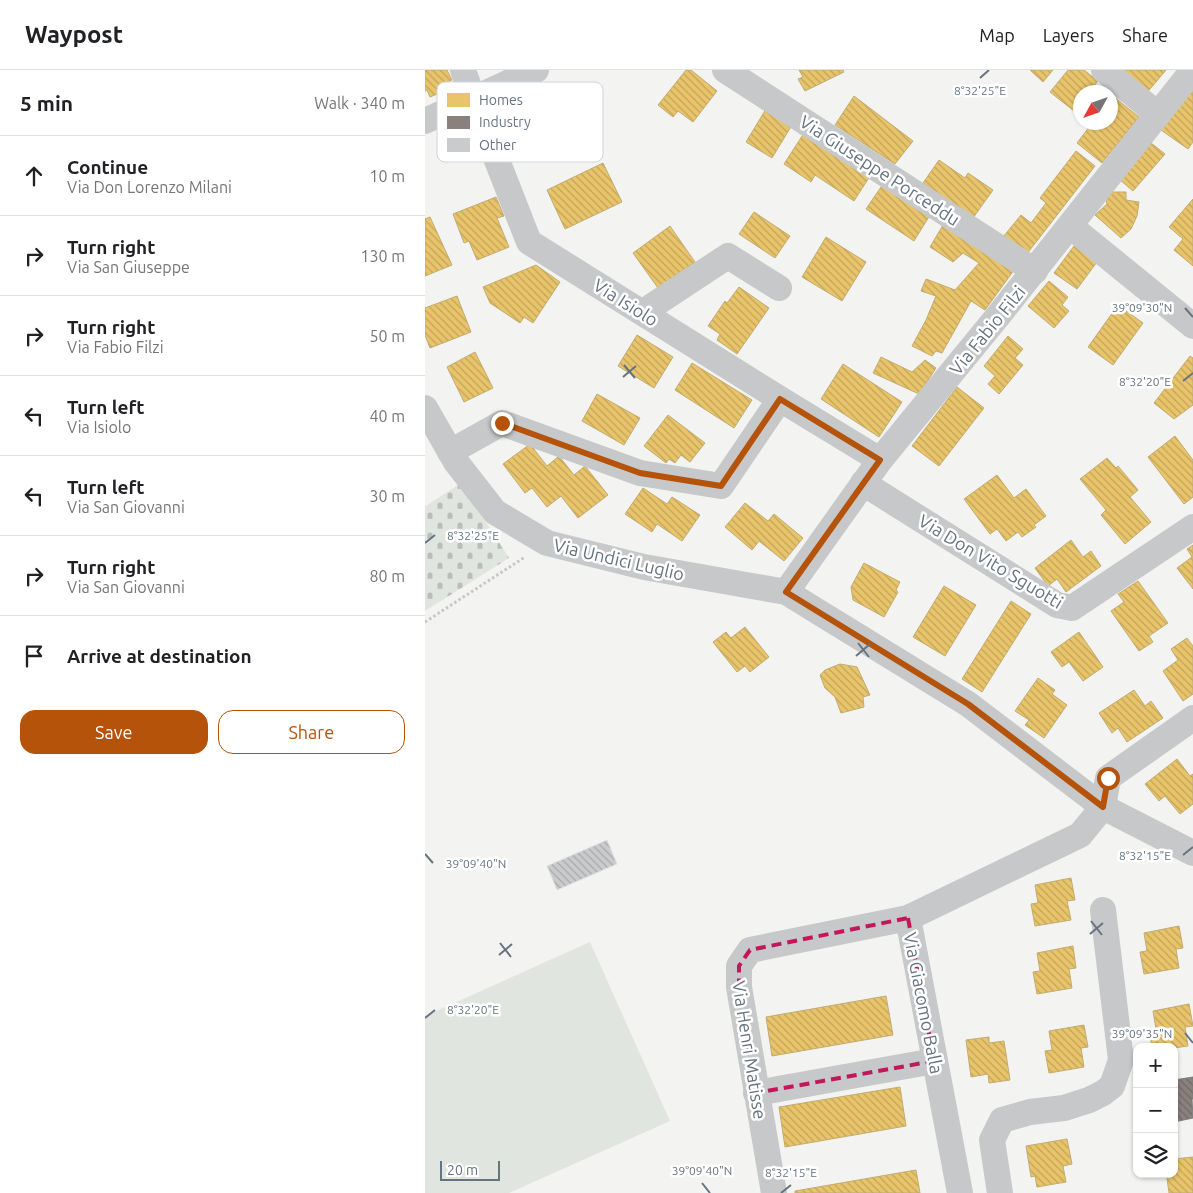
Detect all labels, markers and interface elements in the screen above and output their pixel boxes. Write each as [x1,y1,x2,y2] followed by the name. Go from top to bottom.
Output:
[25,21,123,48] text: Waypost
[979,25,1015,45] text: Map
[1043,25,1094,45] text: Layers
[1122,25,1168,45] text: Share
[437,82,603,162] legend
[954,84,1006,97] text: 8°32'25"E
[1073,85,1118,130] north arrow
[20,91,73,115] text: 5 min
[479,92,523,108] text: Homes
[314,94,405,112] text: Walk · 340 m
[796,111,964,229] street label: Via Giuseppe Porceddu
[479,114,531,130] text: Industry
[479,137,517,153] text: Other
[67,156,148,178] text: Continue
[20,162,48,190] icon: ahead
[369,167,405,185] text: 10 m
[67,178,232,196] text: Via Don Lorenzo Milani
[67,236,155,258] text: Turn right
[20,242,48,270] icon: right
[360,247,405,265] text: 130 m
[67,258,190,276] text: Via San Giuseppe
[590,274,662,330] street label: Via Isiolo
[945,282,1029,378] street label: Via Fabio Filzi
[1112,301,1172,314] text: 39°09'30"N
[67,316,155,338] text: Turn right
[20,322,48,350] icon: right
[369,327,405,345] text: 50 m
[67,338,164,356] text: Via Fabio Filzi
[1119,375,1171,388] text: 8°32'20"E
[67,396,145,418] text: Turn left
[20,402,48,430] icon: left
[369,407,405,425] text: 40 m
[491,412,514,435] route end
[67,418,131,436] text: Via Isiolo
[67,476,145,498] text: Turn left
[20,482,48,510] icon: left
[369,487,405,505] text: 30 m
[67,498,185,516] text: Via San Giovanni
[915,510,1067,612] street label: Via Don Vito Sguotti
[447,529,499,542] text: 8°32'25"E
[552,534,686,584] street label: Via Undici Luglio
[67,556,155,578] text: Turn right
[20,562,48,590] icon: right
[369,567,405,585] text: 80 m
[67,578,185,596] text: Via San Giovanni
[20,642,48,670] icon: arrive
[67,645,252,667] text: Arrive at destination
[20,710,208,754] button: Save
[218,710,405,754] button: Share
[1097,767,1120,790] route start
[1119,849,1171,862] text: 8°32'15"E
[446,857,506,870] text: 39°09'40"N
[900,931,948,1075] street label: Via Giacomo Balla
[729,979,771,1121] street label: Via Henri Matisse
[447,1003,499,1016] text: 8°32'20"E
[1112,1027,1172,1040] text: 39°09'35"N
[1133,1043,1178,1178] map controls
[1133,1043,1178,1088] button: +
[1133,1088,1178,1133] button: −
[1133,1133,1178,1178] button: layers
[440,1158,500,1181] scale bar
[447,1162,478,1178] text: 20 m
[672,1164,732,1177] text: 39°09'40"N
[765,1166,817,1179] text: 8°32'15"E

